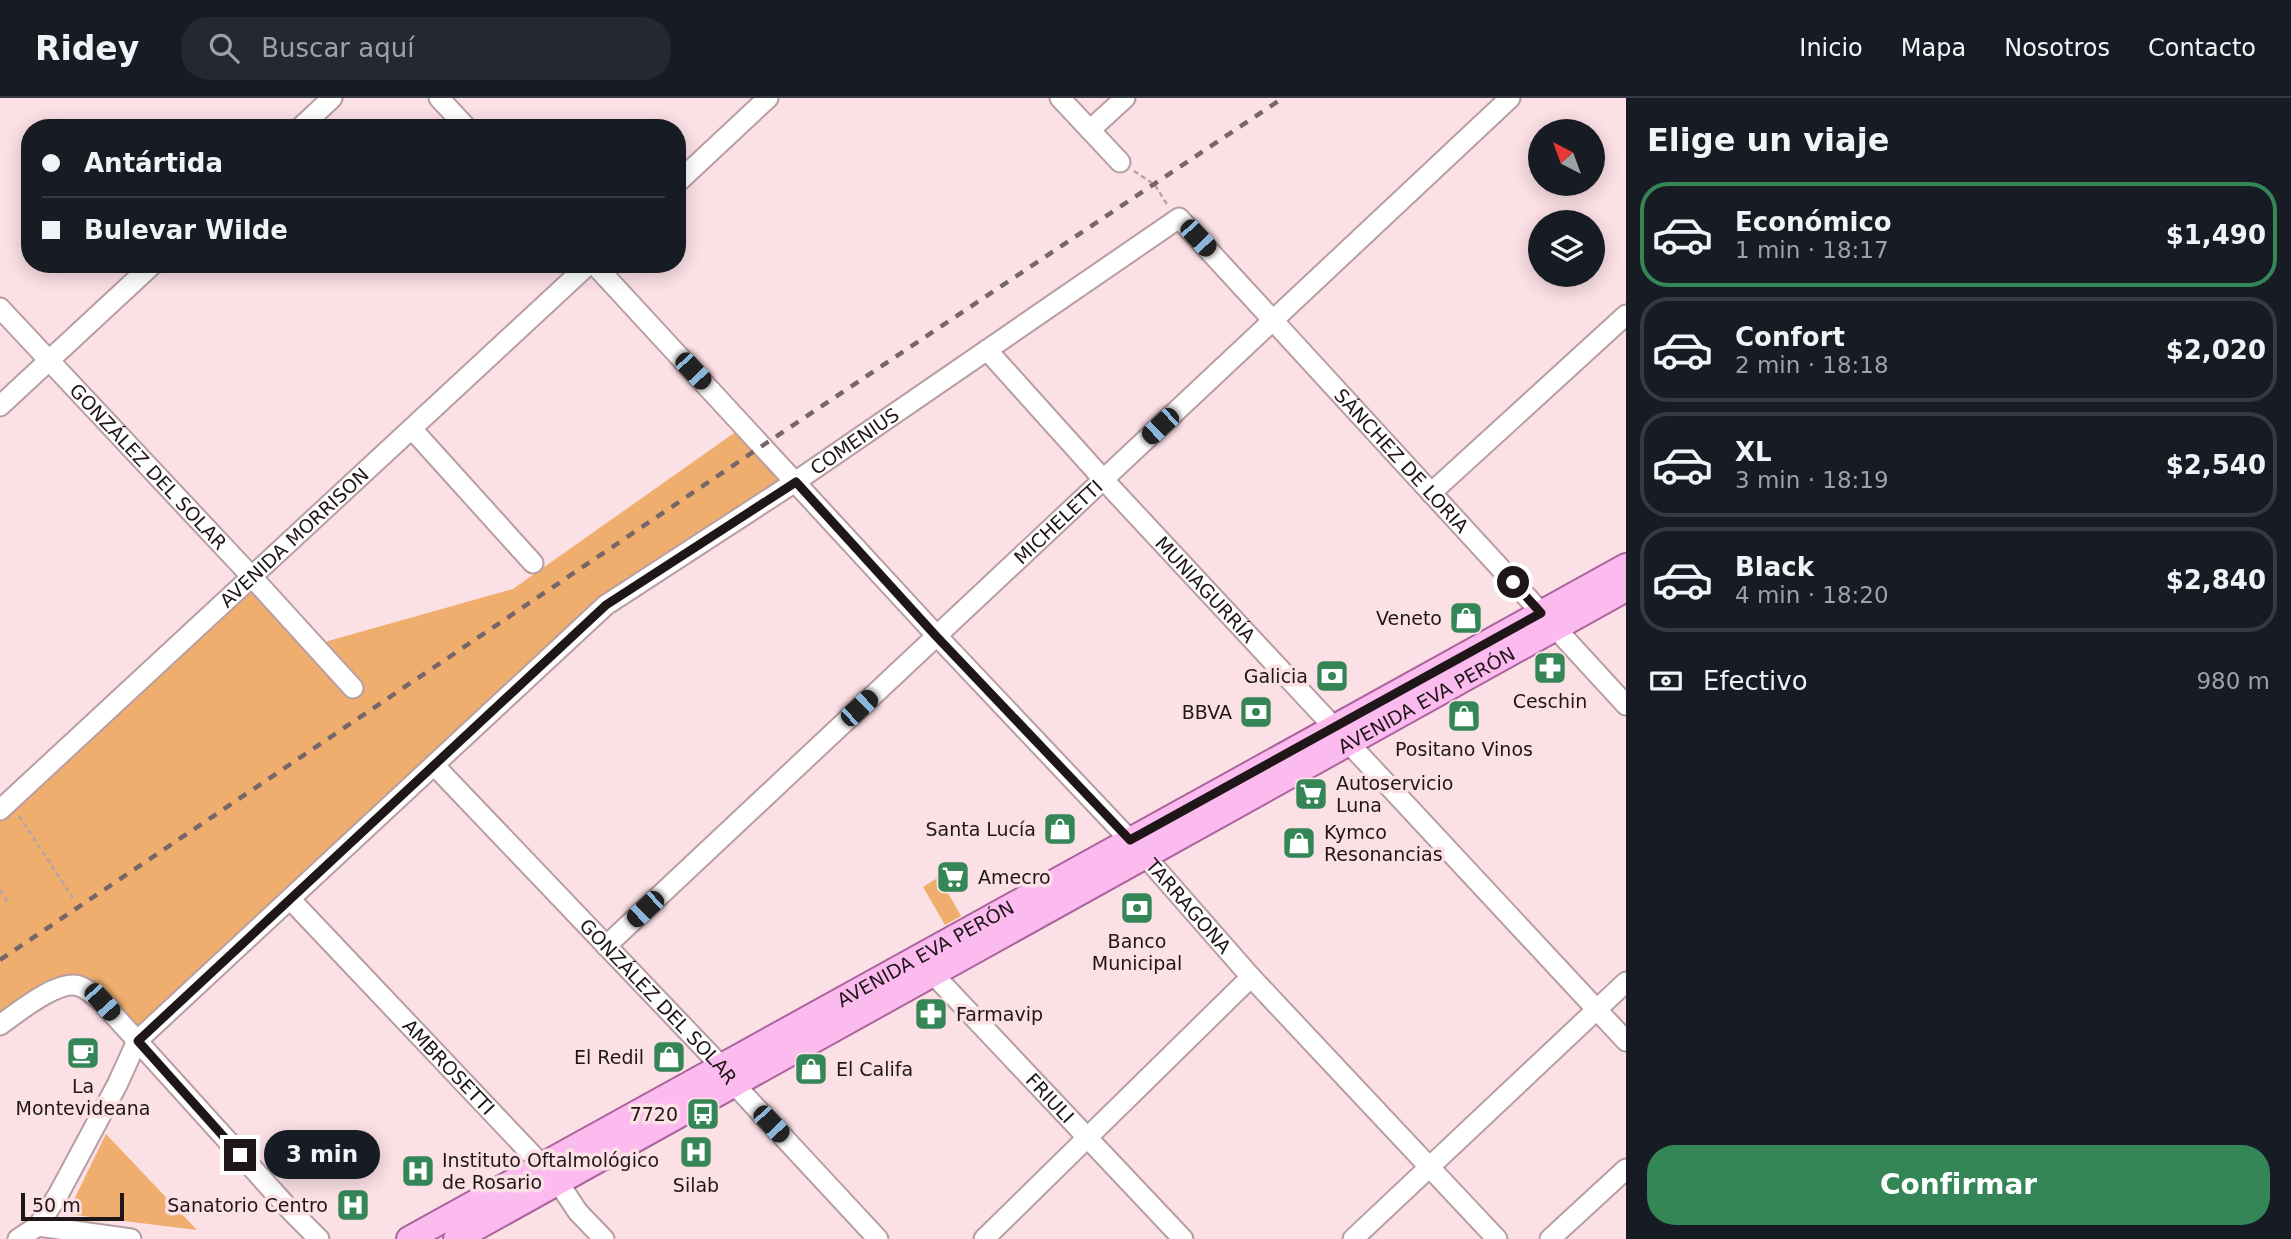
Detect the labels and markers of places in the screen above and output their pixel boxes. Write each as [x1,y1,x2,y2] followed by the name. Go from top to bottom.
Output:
[1447,599,1485,637] shop icon: Veneto
[1376,607,1442,629] place label: Veneto
[1531,649,1569,687] pharmacy icon: Ceschin
[1313,657,1351,695] bank icon: Galicia
[1244,665,1308,687] place label: Galicia
[1513,690,1587,712] place label: Ceschin
[1237,693,1275,731] bank icon: BBVA
[1445,697,1483,735] shop icon: Positano Vinos
[1182,701,1232,723] place label: BBVA
[1395,738,1533,760] place label: Positano Vinos
[1336,772,1453,816] place label: Autoservicio Luna
[1292,775,1330,813] supermarket icon: Autoservicio Luna
[1041,810,1079,848] shop icon: Santa Lucía
[925,818,1036,840] place label: Santa Lucía
[1324,821,1443,865] place label: Kymco Resonancias
[1280,824,1318,862] shop icon: Kymco Resonancias
[934,858,972,896] supermarket icon: Amecro
[978,866,1051,888] place label: Amecro
[1118,889,1156,927] bank icon: Banco Municipal
[1092,930,1182,974] place label: Banco Municipal
[912,995,950,1033] pharmacy icon: Farmavip
[956,1003,1043,1025] place label: Farmavip
[64,1034,102,1072] cafe icon: La Montevideana
[650,1038,688,1076] shop icon: El Redil
[574,1046,644,1068] place label: El Redil
[792,1050,830,1088] shop icon: El Califa
[836,1058,913,1080] place label: El Califa
[16,1075,150,1119] place label: La Montevideana
[684,1095,722,1133] bus stop icon: 7720
[630,1103,678,1125] place label: 7720
[677,1133,715,1171] hospital icon: Silab
[442,1149,659,1193] place label: Instituto Oftalmológico de Rosario
[399,1152,437,1190] hospital icon: Instituto Oftalmológico de Rosario
[673,1174,719,1196] place label: Silab
[334,1186,372,1224] hospital icon: Sanatorio Centro
[167,1194,328,1216] place label: Sanatorio Centro

